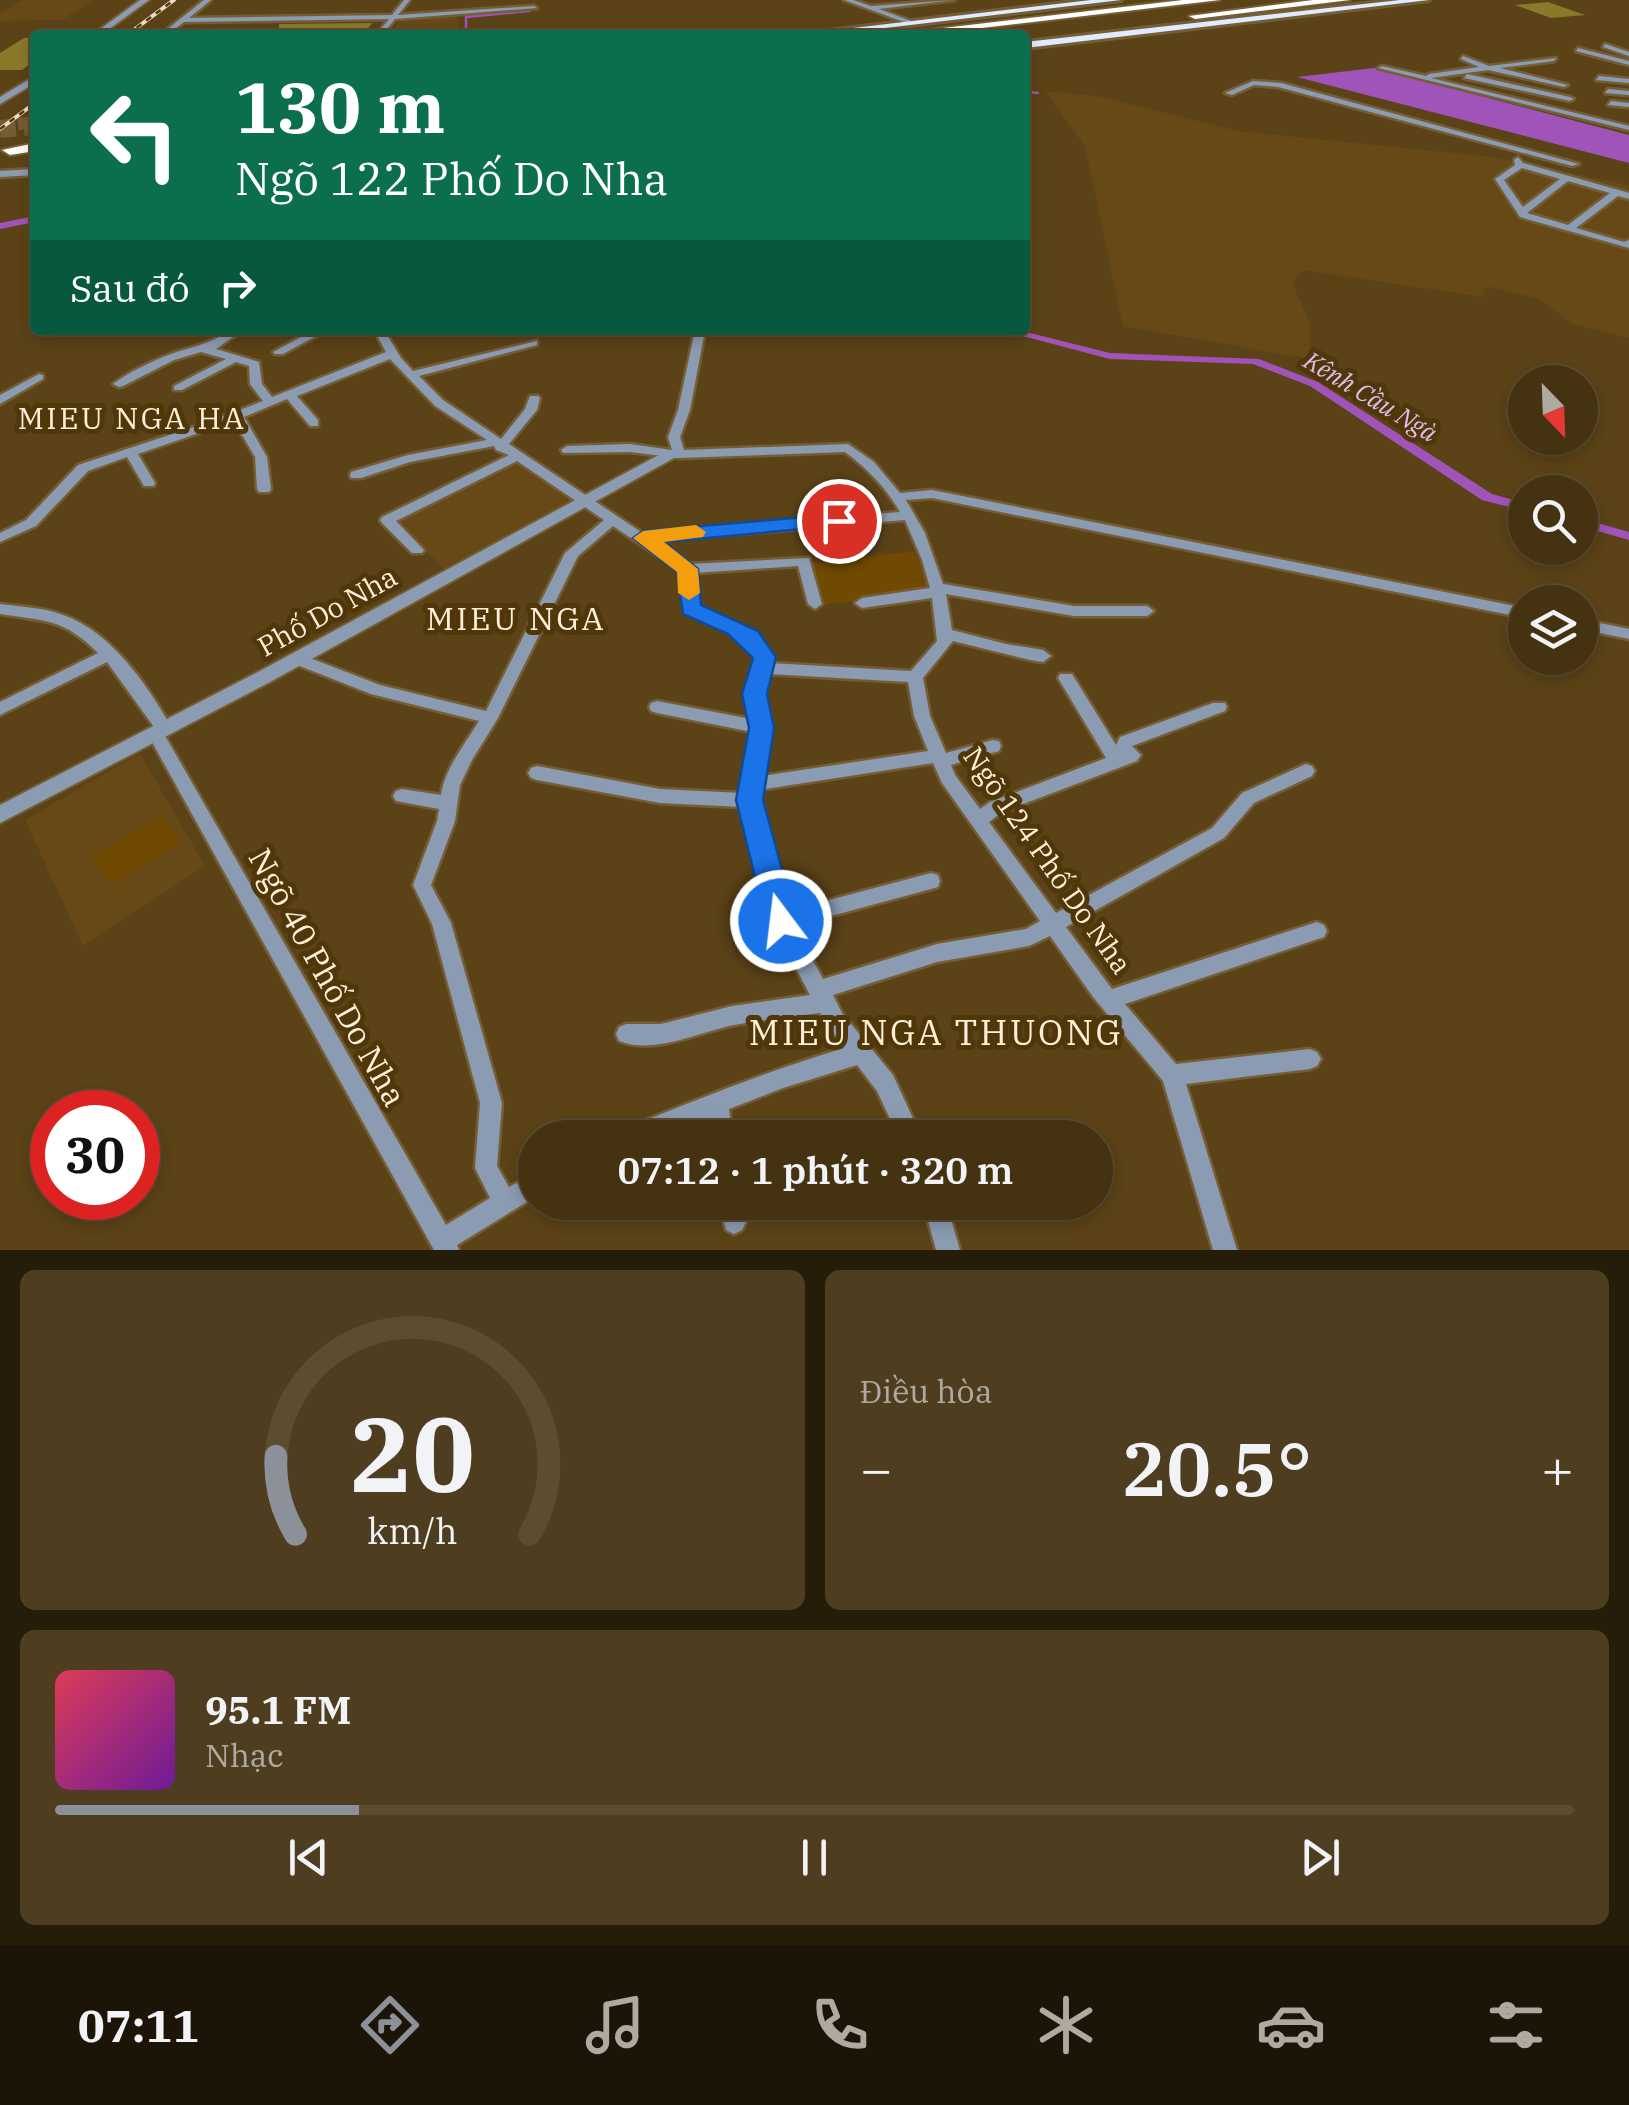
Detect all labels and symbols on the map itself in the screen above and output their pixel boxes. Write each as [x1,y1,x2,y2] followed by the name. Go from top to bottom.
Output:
[1297,343,1444,449] water label: Kênh Cầu Ngà
[1508,365,1598,455] north arrow
[18,398,246,437] district label: MIEU NGA HA
[797,479,882,564] pin
[251,558,403,664] street label: Phố Do Nha
[426,597,606,639] district label: MIEU NGA
[956,739,1140,981] street label: Ngõ 124 Phố Do Nha
[240,841,416,1113] street label: Ngõ 40 Phố Do Nha
[729,869,833,973] position arrow
[749,1009,1123,1055] district label: MIEU NGA THUONG
[30,1090,160,1220] speed limit sign: 30

